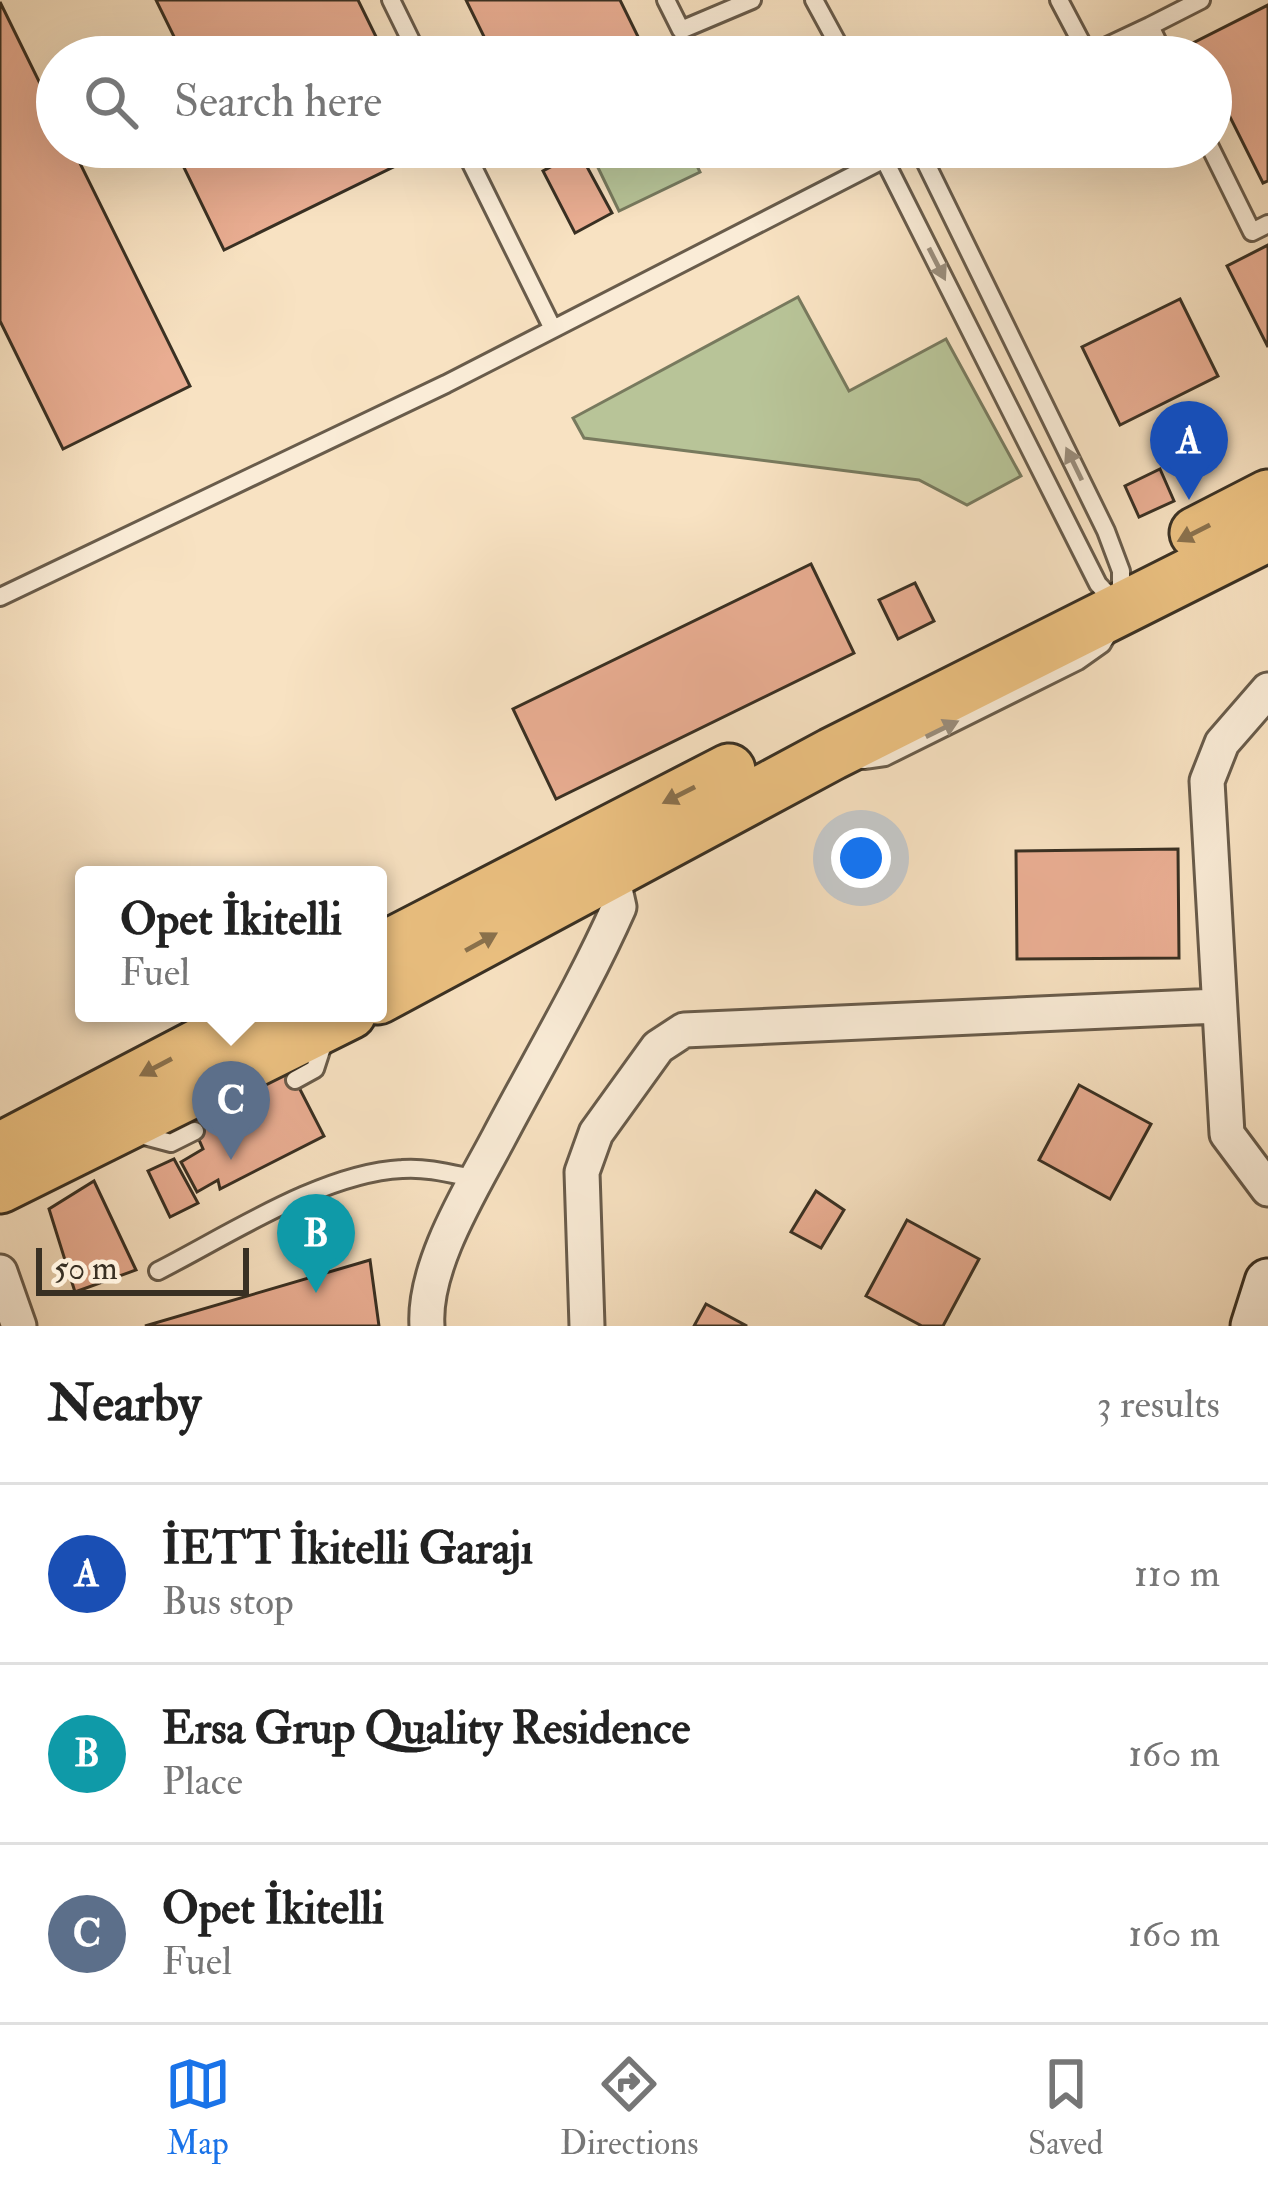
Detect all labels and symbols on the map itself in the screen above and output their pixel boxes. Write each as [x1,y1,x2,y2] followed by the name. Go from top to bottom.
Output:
[927,246,947,281] one-way arrow
[1150,401,1228,500] pin: A
[1064,447,1084,482] one-way arrow
[1177,523,1212,543] one-way arrow
[925,719,960,739] one-way arrow
[662,785,696,805] one-way arrow
[831,828,891,888] your location
[463,932,498,953] one-way arrow
[139,1056,174,1077] one-way arrow
[192,1061,270,1160] pin: C
[277,1194,355,1293] pin: B
[36,1242,249,1295] scale bar

